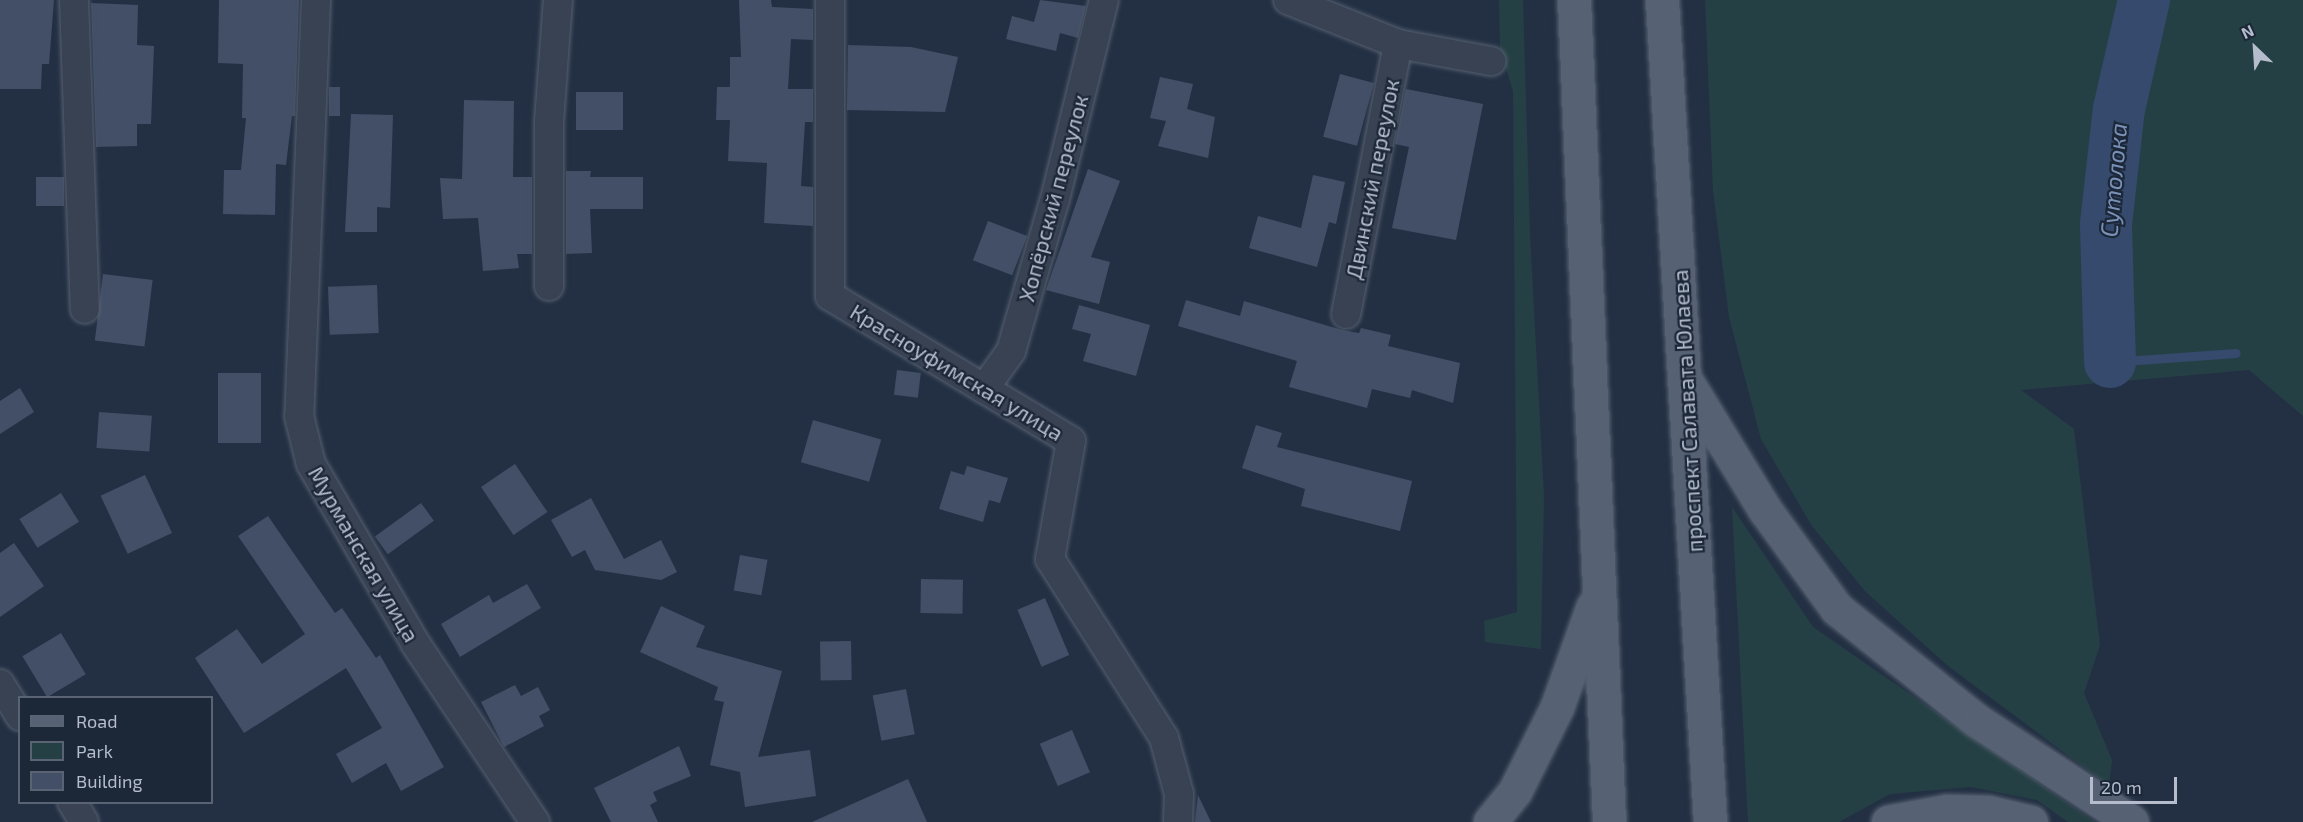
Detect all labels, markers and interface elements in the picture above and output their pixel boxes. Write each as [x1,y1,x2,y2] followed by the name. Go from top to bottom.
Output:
[2225,18,2285,78] north arrow
[2238,20,2256,42] text: N
[1340,77,1404,281] street label: Двинский переулок
[1013,92,1093,304] street label: Хопёрский переулок
[2094,122,2132,238] water label: Сутолока
[1666,269,1708,553] street label: проспект Салавата Юлаева
[846,298,1068,446] street label: Красноуфимская улица
[303,462,425,646] street label: Мурманская улица
[18,696,213,804] legend
[76,710,117,732] text: Road
[76,740,113,762] text: Park
[2093,765,2180,803] scale bar
[76,770,143,792] text: Building
[2101,776,2142,798] text: 20 m

